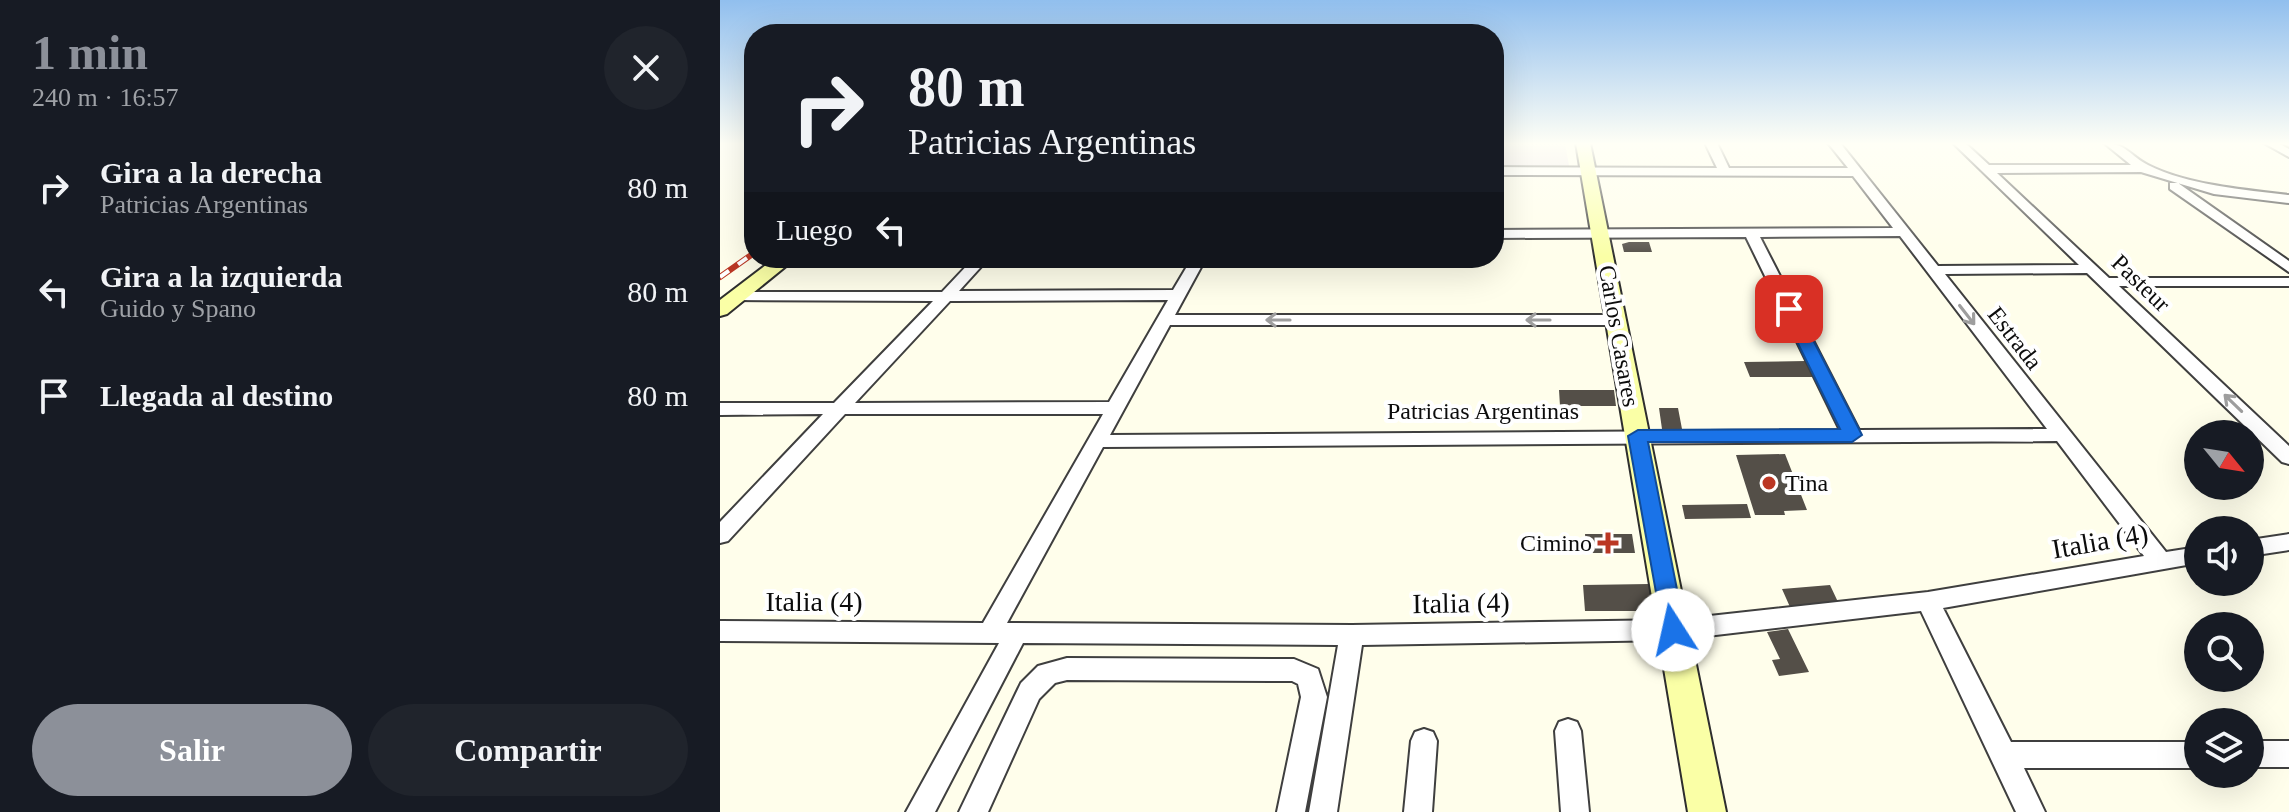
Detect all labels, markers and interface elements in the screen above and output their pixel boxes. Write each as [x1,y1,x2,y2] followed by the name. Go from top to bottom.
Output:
[32,26,148,79] text: 1 min
[604,26,688,110] button: close
[776,56,880,160] icon: right
[908,56,1025,118] text: 80 m
[32,83,179,112] text: 240 m · 16:57
[908,122,1196,162] text: Patricias Argentinas
[100,156,322,189] text: Gira a la derecha
[32,166,76,210] icon: right
[627,171,688,204] text: 80 m
[100,190,308,219] text: Patricias Argentinas
[869,208,913,252] icon: left
[776,213,853,246] text: Luego
[2107,249,2175,317] street label: Pasteur
[100,260,343,293] text: Gira a la izquierda
[1594,263,1644,409] street label: Carlos Casares
[32,270,76,314] icon: left
[627,275,688,308] text: 80 m
[1755,275,1823,343] pin
[1767,287,1811,331] icon: arrive
[100,294,256,323] text: Guido y Spano
[1983,302,2048,375] street label: Estrada
[1959,304,1976,325] one-way arrow
[1265,312,1292,328] one-way arrow
[1525,312,1552,328] one-way arrow
[32,374,76,418] icon: arrive
[100,379,333,412] text: Llegada al destino
[627,379,688,412] text: 80 m
[2223,395,2243,413] one-way arrow
[1387,398,1579,424] street label: Patricias Argentinas
[2184,420,2264,500] north arrow
[2184,420,2264,788] map controls
[1785,470,1828,496] place label: Tina
[1760,474,1778,492] marker: Tina
[2184,516,2264,596] button: sound
[2049,517,2151,565] street label: Italia (4)
[1520,530,1592,556] place label: Cimino
[1599,534,1617,552] marker: Cimino
[765,586,863,617] street label: Italia (4)
[1412,587,1510,619] street label: Italia (4)
[1631,588,1715,672] position arrow
[2184,612,2264,692] button: search
[32,704,352,796] button: Salir
[368,704,688,796] button: Compartir
[2184,708,2264,788] button: layers

